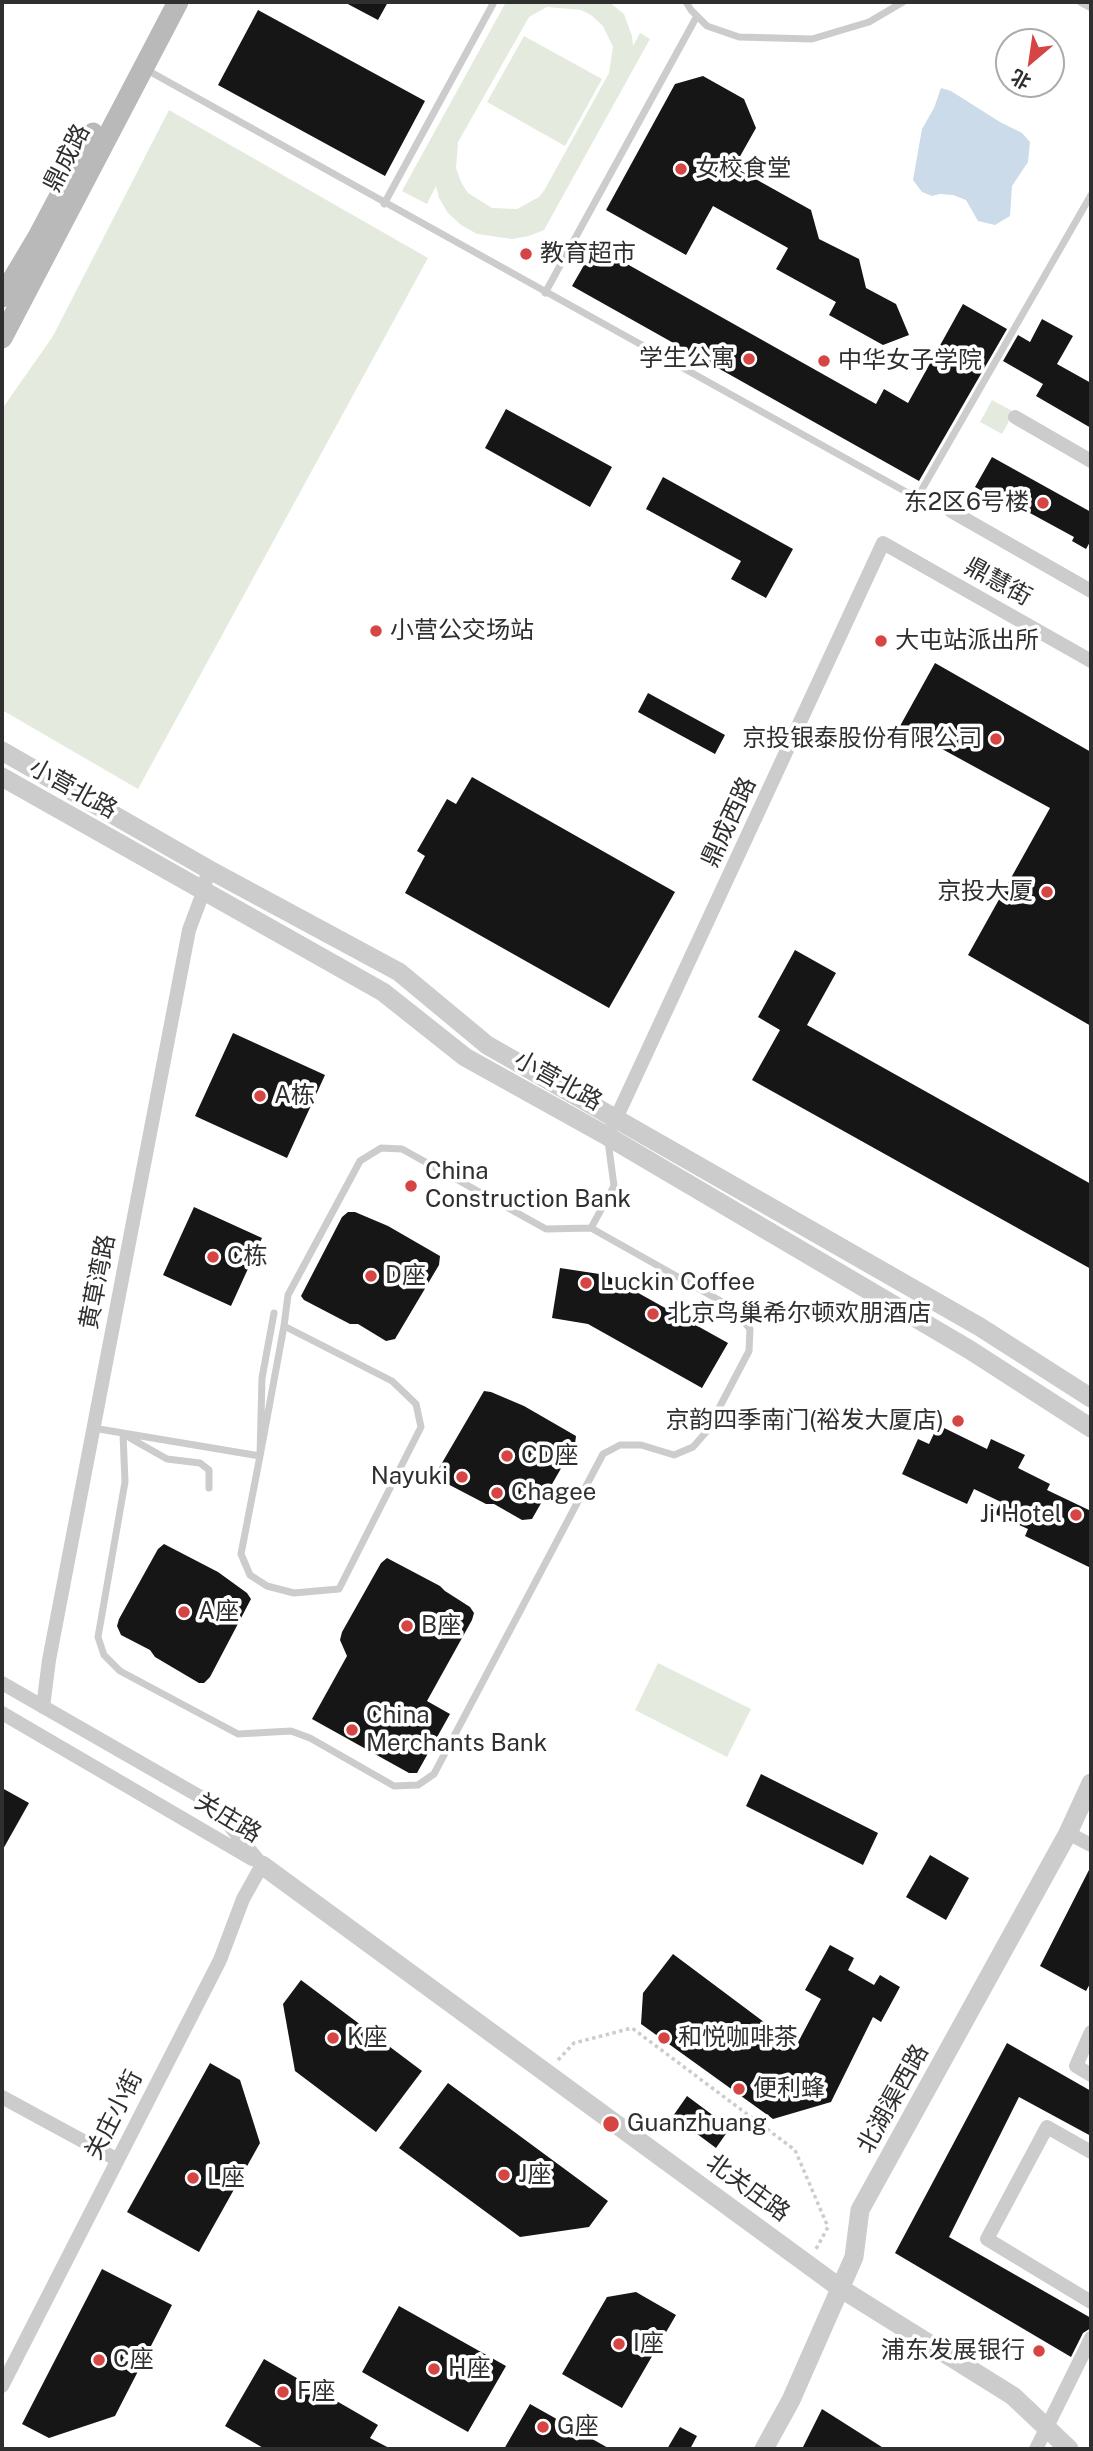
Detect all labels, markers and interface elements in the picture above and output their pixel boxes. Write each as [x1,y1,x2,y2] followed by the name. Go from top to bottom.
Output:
[995,28,1065,98] north arrow
[1007,65,1034,94] text: 北
[38,119,96,197] street label: 鼎成路
[695,155,791,183] place label: 女校食堂
[673,161,689,177] marker: 女校食堂
[540,240,636,268] place label: 教育超市
[518,246,534,262] marker: 教育超市
[639,345,735,373] place label: 学生公寓
[838,347,982,375] place label: 中华女子学院
[741,351,757,367] marker: 学生公寓
[816,353,832,369] marker: 中华女子学院
[904,489,1029,517] place label: 东2区6号楼
[1035,495,1051,511] marker: 东2区6号楼
[960,552,1036,612] street label: 鼎慧街
[390,617,534,645] place label: 小营公交场站
[368,623,384,639] marker: 小营公交场站
[895,627,1039,655] place label: 大屯站派出所
[873,633,889,649] marker: 大屯站派出所
[742,725,982,753] place label: 京投银泰股份有限公司
[988,731,1004,747] marker: 京投银泰股份有限公司
[24,753,122,825] street label: 小营北路
[696,772,762,872] street label: 鼎成西路
[937,878,1033,906] place label: 京投大厦
[1039,884,1055,900] marker: 京投大厦
[509,1045,607,1117] street label: 小营北路
[274,1082,315,1110] place label: A栋
[252,1088,268,1104] marker: A栋
[425,1158,631,1214] place label: China Construction Bank
[403,1178,419,1194] marker: China Construction Bank
[75,1232,121,1332] street label: 黄草湾路
[227,1243,268,1271] place label: C栋
[205,1249,221,1265] marker: C栋
[385,1262,426,1290] place label: D座
[363,1268,379,1284] marker: D座
[600,1269,755,1297] place label: Luckin Coffee
[578,1275,594,1291] marker: Luckin Coffee
[667,1300,931,1328] place label: 北京鸟巢希尔顿欢朋酒店
[645,1306,661,1322] marker: 北京鸟巢希尔顿欢朋酒店
[665,1407,944,1435] place label: 京韵四季南门(裕发大厦店)
[950,1413,966,1429] marker: 京韵四季南门(裕发大厦店)
[521,1442,578,1470] place label: CD座
[499,1448,515,1464] marker: CD座
[371,1463,448,1491] place label: Nayuki
[454,1469,470,1485] marker: Nayuki
[511,1479,596,1507] place label: Chagee
[489,1485,505,1501] marker: Chagee
[980,1501,1062,1529] place label: Ji Hotel
[1068,1507,1084,1523] marker: Ji Hotel
[198,1598,239,1626] place label: A座
[176,1604,192,1620] marker: A座
[421,1612,461,1640] place label: B座
[399,1618,415,1634] marker: B座
[366,1702,547,1758] place label: China Merchants Bank
[344,1722,360,1738] marker: China Merchants Bank
[190,1787,266,1849] street label: 关庄路
[347,2024,387,2052] place label: K座
[678,2024,798,2052] place label: 和悦咖啡茶
[325,2030,341,2046] marker: K座
[656,2030,672,2046] marker: 和悦咖啡茶
[851,2040,935,2158] street label: 北湖渠西路
[79,2066,149,2164] street label: 关庄小街
[753,2075,825,2103] place label: 便利蜂
[731,2081,747,2097] marker: 便利蜂
[627,2110,767,2138] place label: Guanzhuang
[601,2114,621,2134] marker: Guanzhuang
[701,2148,795,2228] street label: 北关庄路
[518,2161,551,2189] place label: J座
[207,2164,245,2192] place label: L座
[496,2167,512,2183] marker: J座
[185,2170,201,2186] marker: L座
[633,2330,664,2358] place label: I座
[611,2336,627,2352] marker: I座
[881,2337,1025,2365] place label: 浦东发展银行
[1031,2343,1047,2359] marker: 浦东发展银行
[113,2346,154,2374] place label: C座
[91,2352,107,2368] marker: C座
[448,2355,490,2383] place label: H座
[426,2361,442,2377] marker: H座
[297,2378,335,2406] place label: F座
[275,2384,291,2400] marker: F座
[557,2413,599,2441] place label: G座
[535,2419,551,2435] marker: G座

